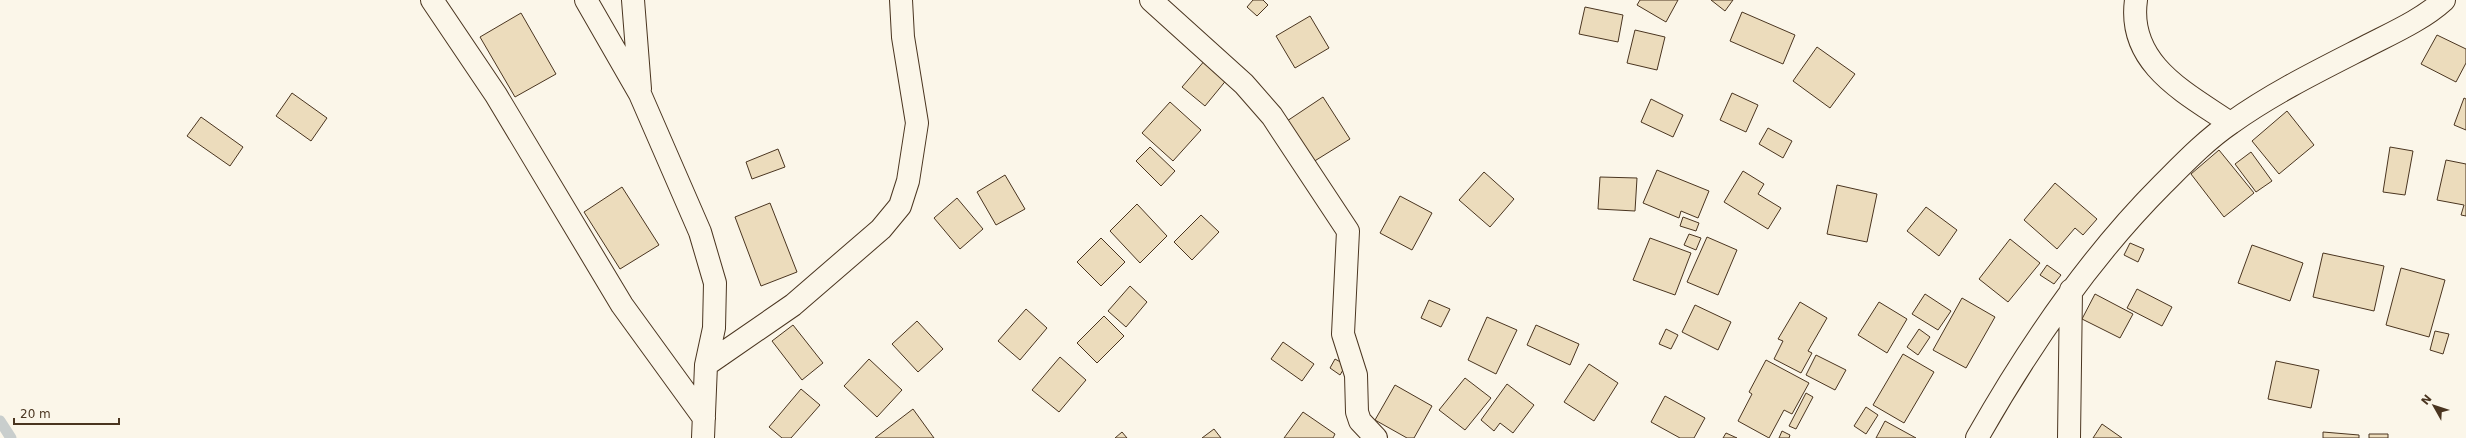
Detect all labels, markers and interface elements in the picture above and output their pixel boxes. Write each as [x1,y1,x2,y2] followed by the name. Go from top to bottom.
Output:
[2414,386,2454,426] north arrow
[2419,392,2435,408] text: N
[14,400,119,426] scale bar
[20,407,51,421] text: 20 m

